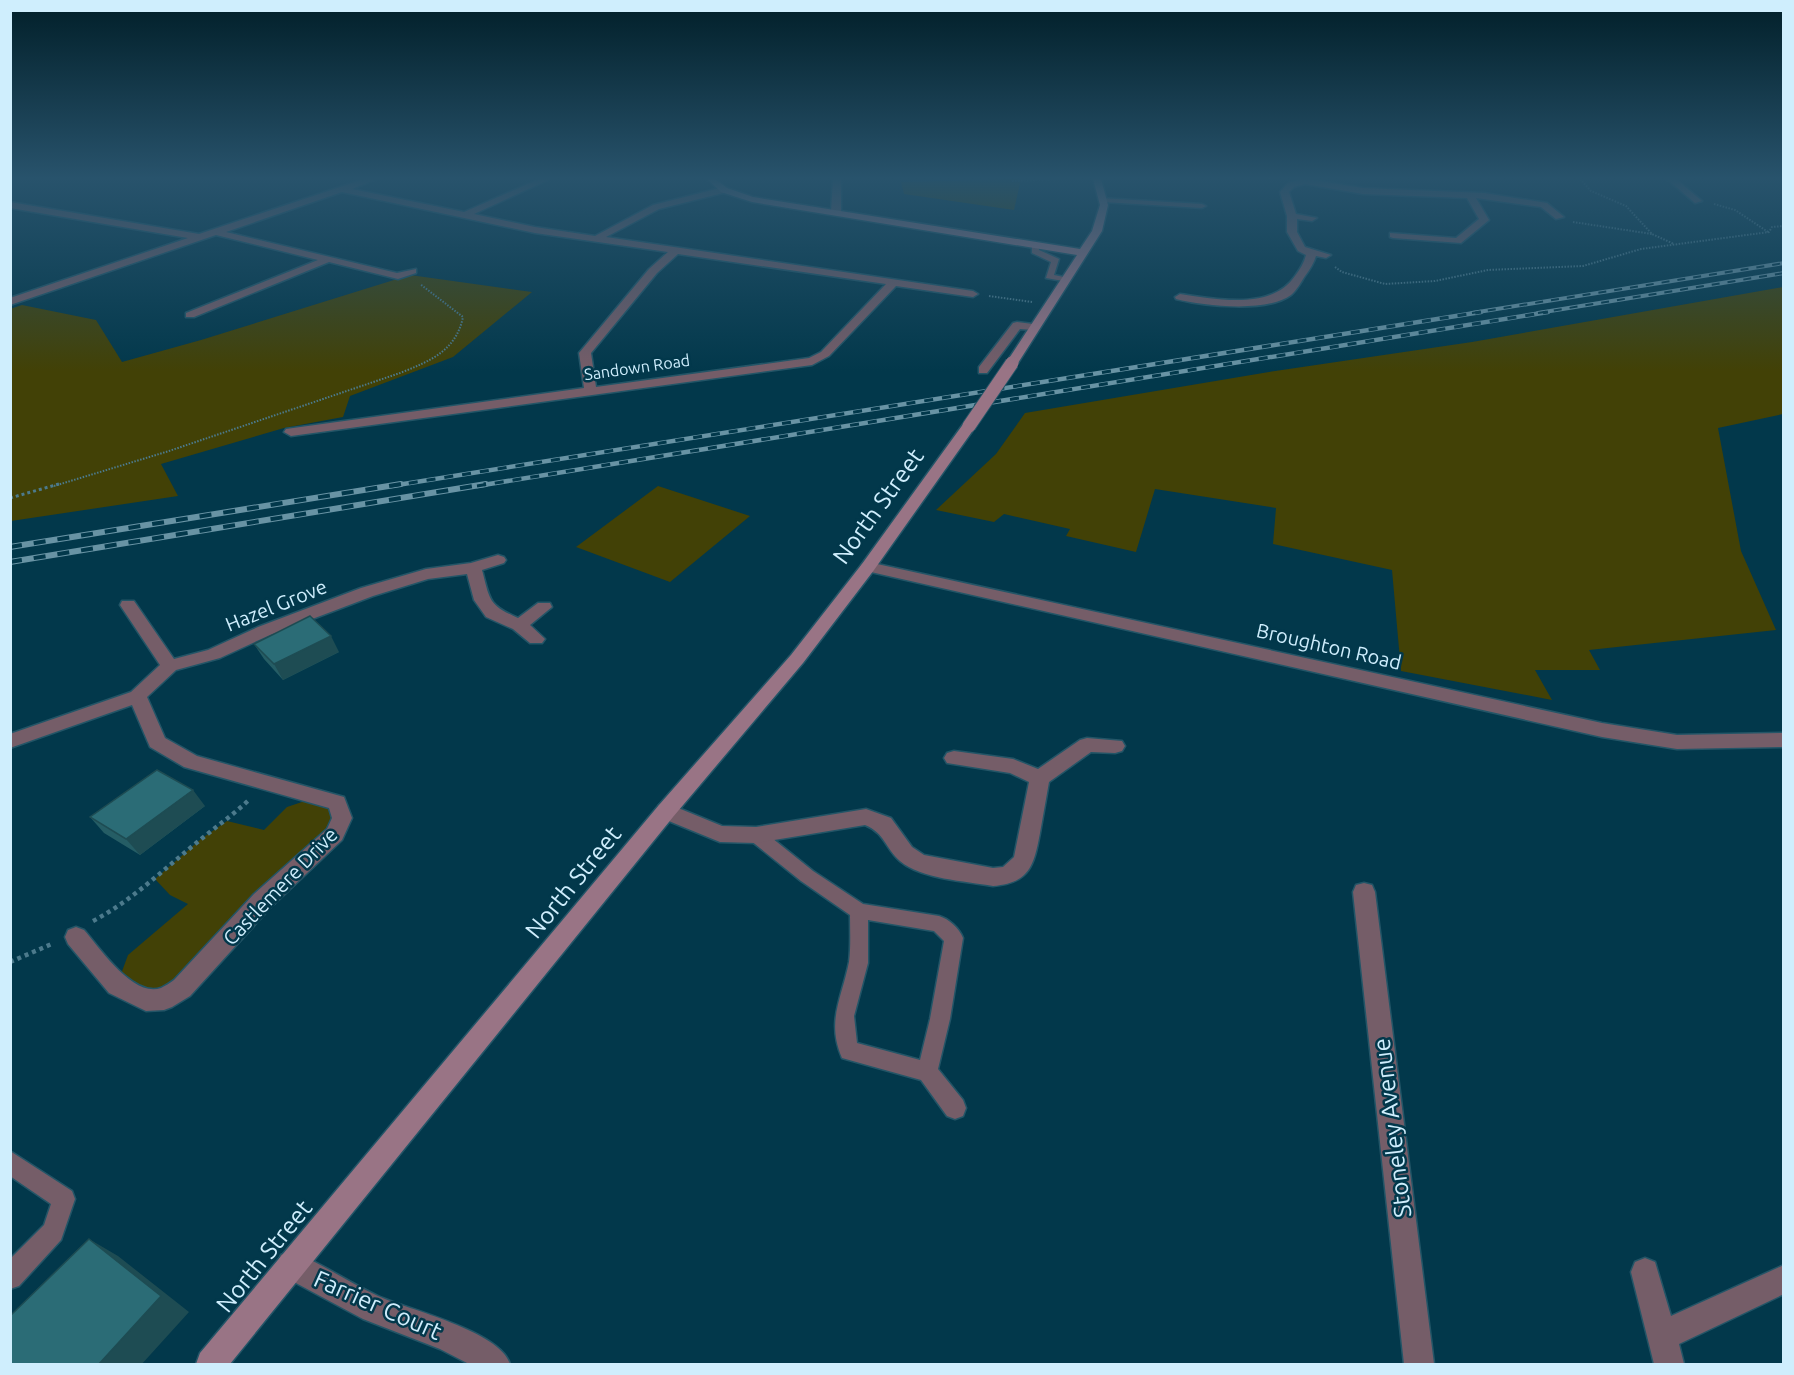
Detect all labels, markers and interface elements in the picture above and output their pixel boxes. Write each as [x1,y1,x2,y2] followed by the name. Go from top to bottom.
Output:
[583,351,691,383] street label: Sandown Road
[827,443,929,569] street label: North Street
[222,574,330,636] street label: Hazel Grove
[1254,618,1404,674] street label: Broughton Road
[520,820,627,943] street label: North Street
[218,823,342,949] street label: Castlemere Drive
[1368,1037,1416,1219] street label: Stoneley Avenue
[211,1194,318,1317] street label: North Street
[310,1265,447,1345] street label: Farrier Court

